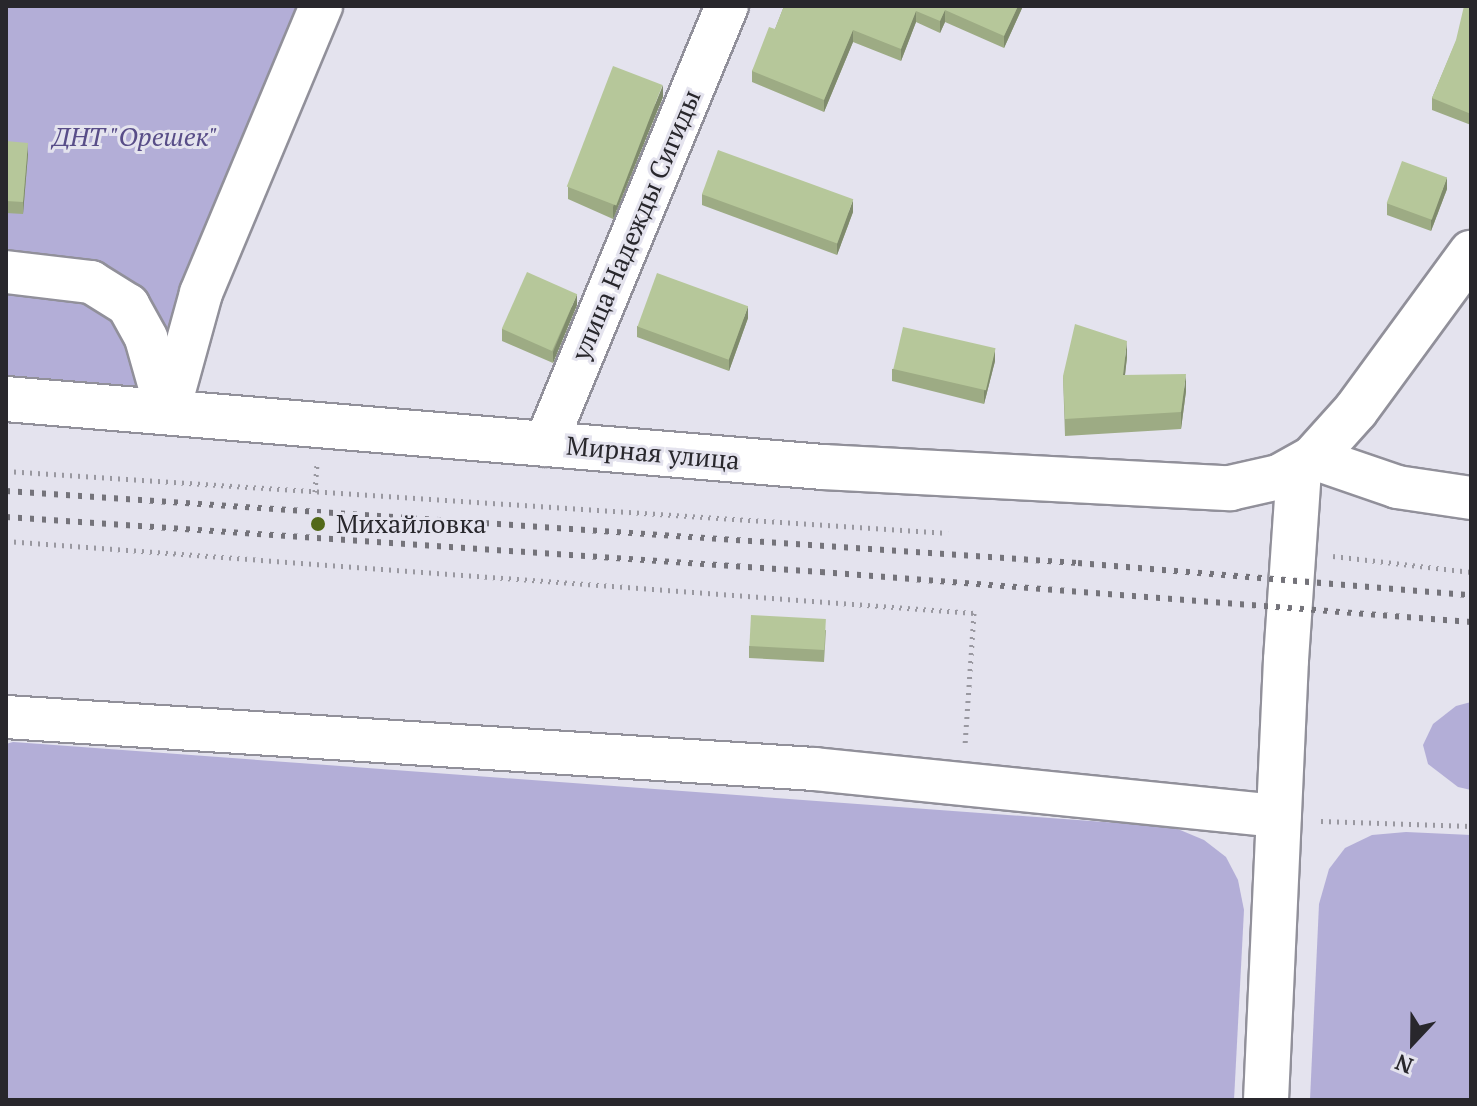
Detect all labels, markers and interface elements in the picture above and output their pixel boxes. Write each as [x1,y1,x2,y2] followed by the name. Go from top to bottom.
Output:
[565,85,707,365] street label: улица Надежды Сигиды
[52,121,218,153] park label: ДНТ "Орешек"
[565,430,741,476] street label: Мирная улица
[336,508,486,540] place label: Михайловка
[307,513,329,535] marker: Михайловка
[1373,1002,1453,1082] north arrow
[1391,1048,1417,1081] text: N

